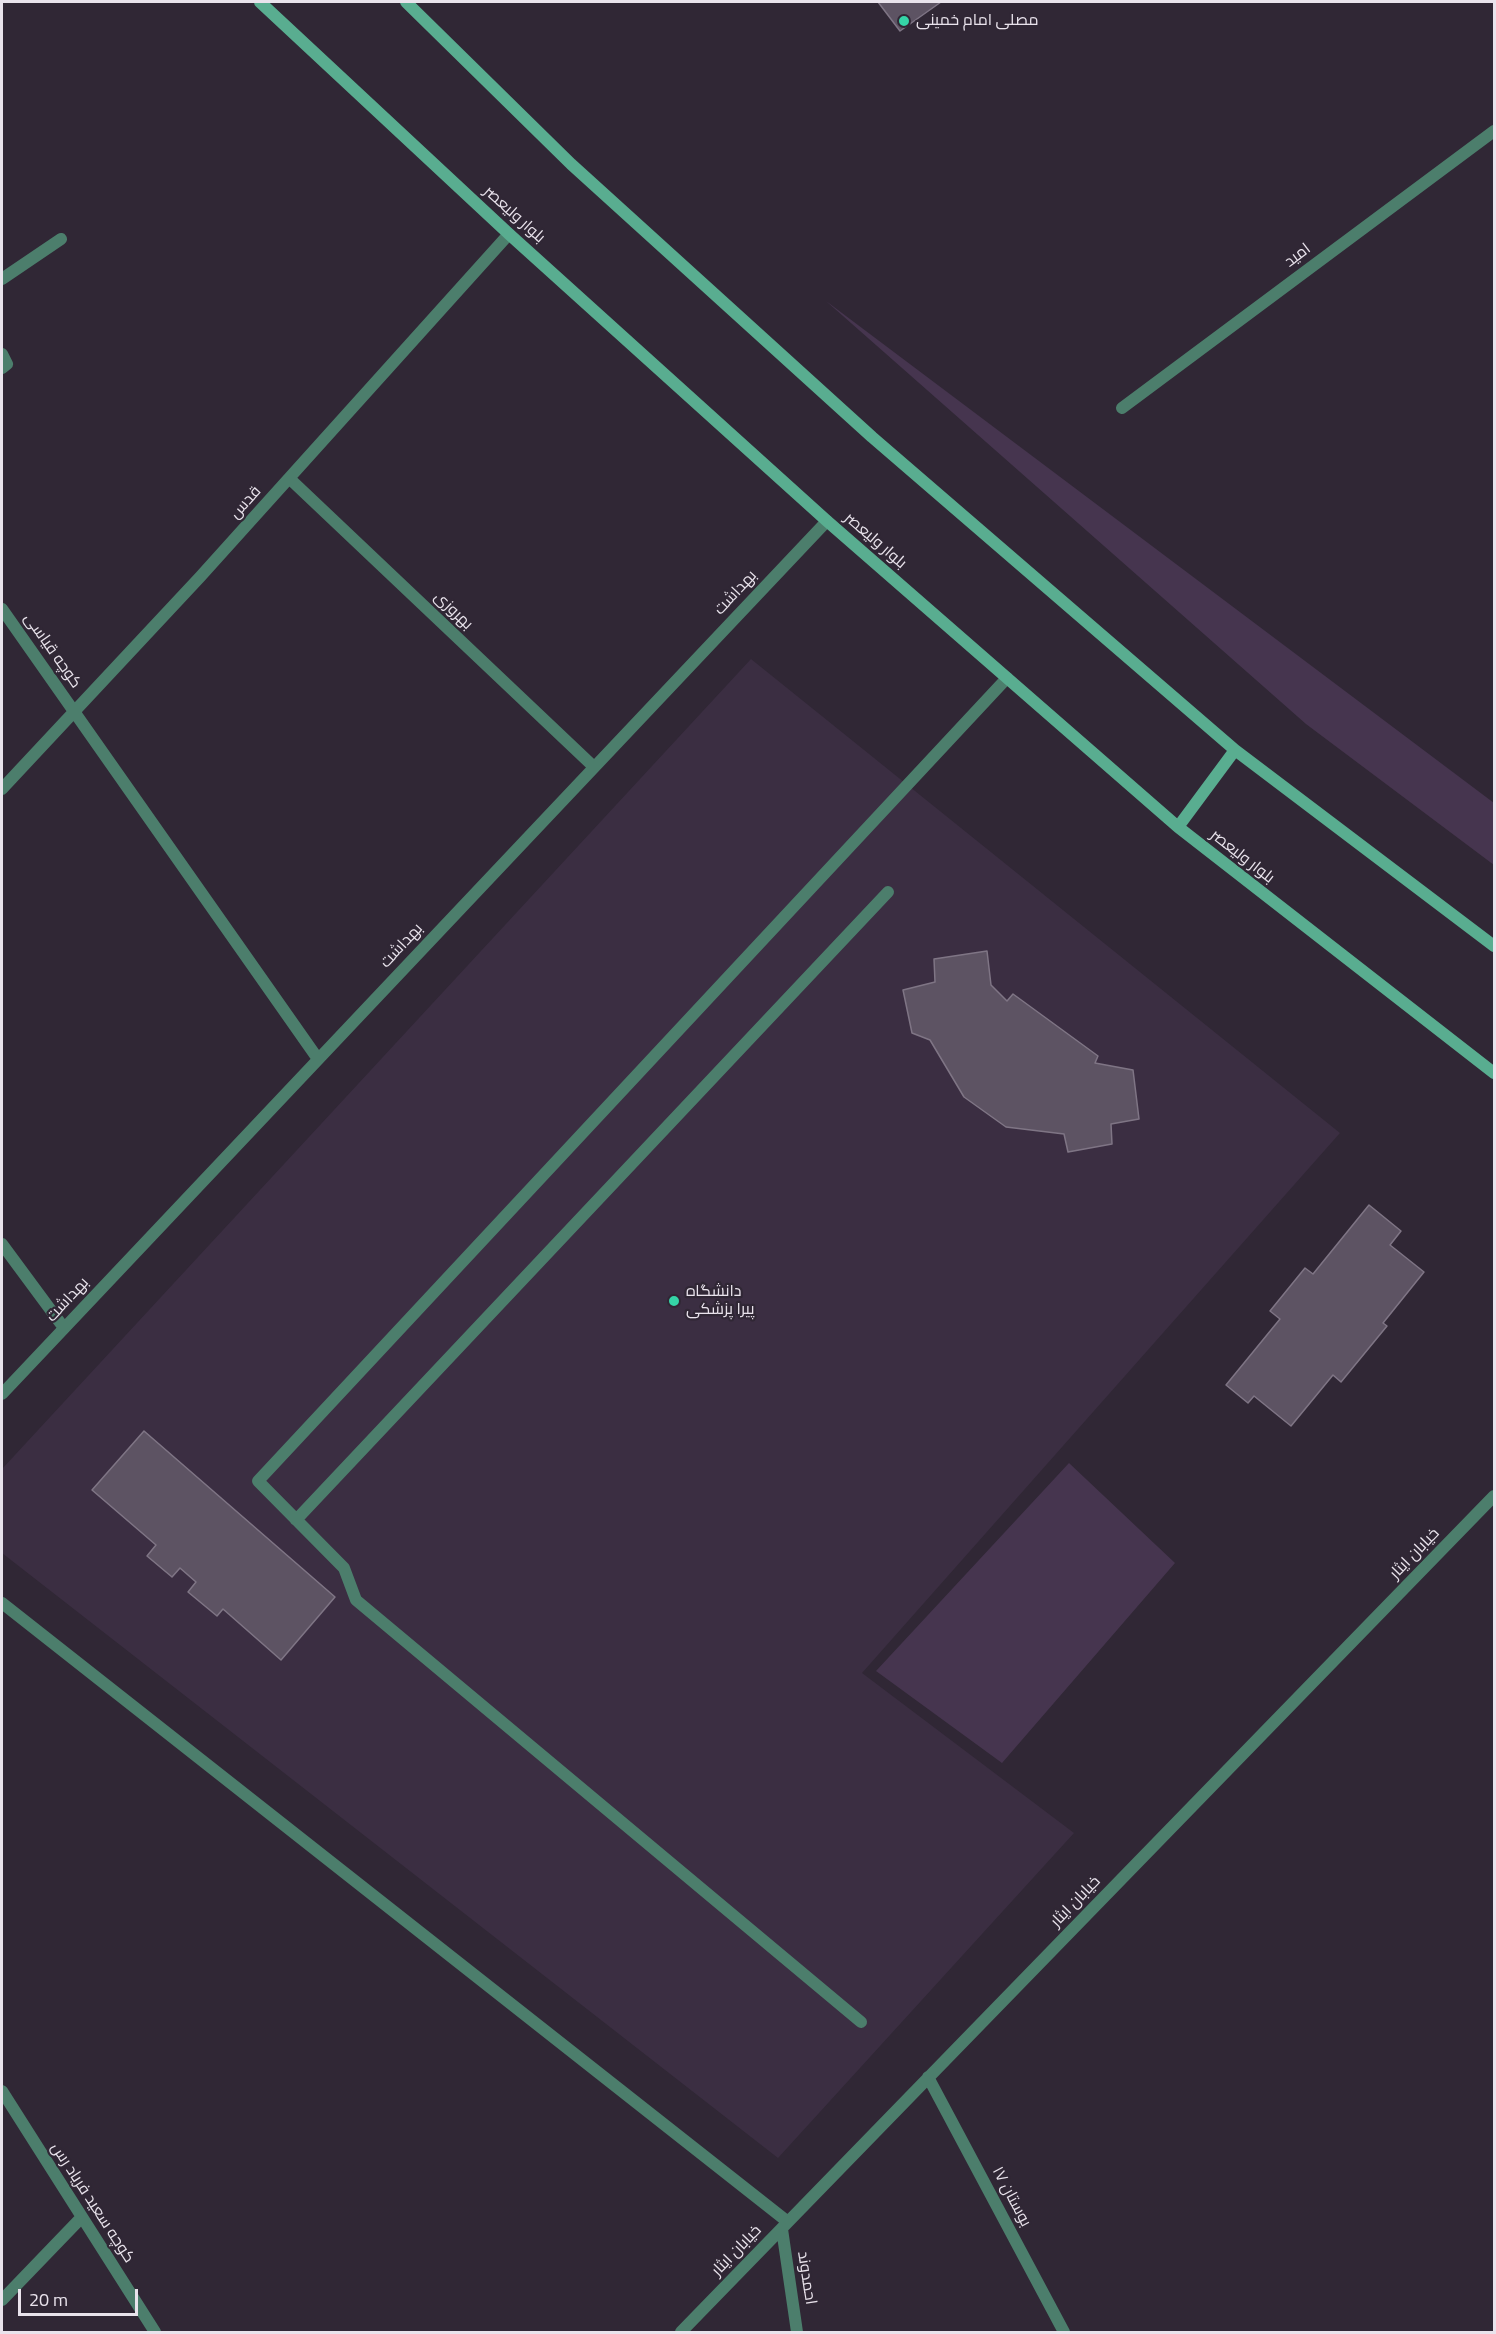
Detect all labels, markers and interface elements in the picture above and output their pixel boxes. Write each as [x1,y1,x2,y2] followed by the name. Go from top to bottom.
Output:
[916,11,1039,31] place label: مصلی امام خمینی
[897,14,911,28] marker: مصلی امام خمینی
[479,182,549,248] street label: بلوار ولیعصر
[1281,240,1315,272] street label: امید
[226,483,266,523] street label: قدس
[840,509,910,573] street label: بلوار ولیعصر
[711,567,761,619] street label: بهداشت
[429,588,477,634] street label: بهروزی
[19,610,85,692] street label: کوچه قیاسی
[1206,826,1278,888] street label: بلوار ولیعصر
[377,920,427,972] street label: بهداشت
[43,1274,93,1326] street label: بهداشت
[686,1282,755,1320] place label: دانشگاه پیرا پزشکی
[667,1294,681,1308] marker: دانشگاه پیرا پزشکی
[1386,1524,1444,1584] street label: خیابان ایثار
[1047,1872,1105,1932] street label: خیابان ایثار
[46,2139,138,2267] street label: کوچه سعید فریاد رس
[987,2164,1035,2230] street label: بوستان ۱۷
[708,2221,766,2281] street label: خیابان ایثار
[792,2250,820,2306] street label: احمدوند
[21,2277,141,2315] scale bar
[29,2286,68,2313] text: 20 m

